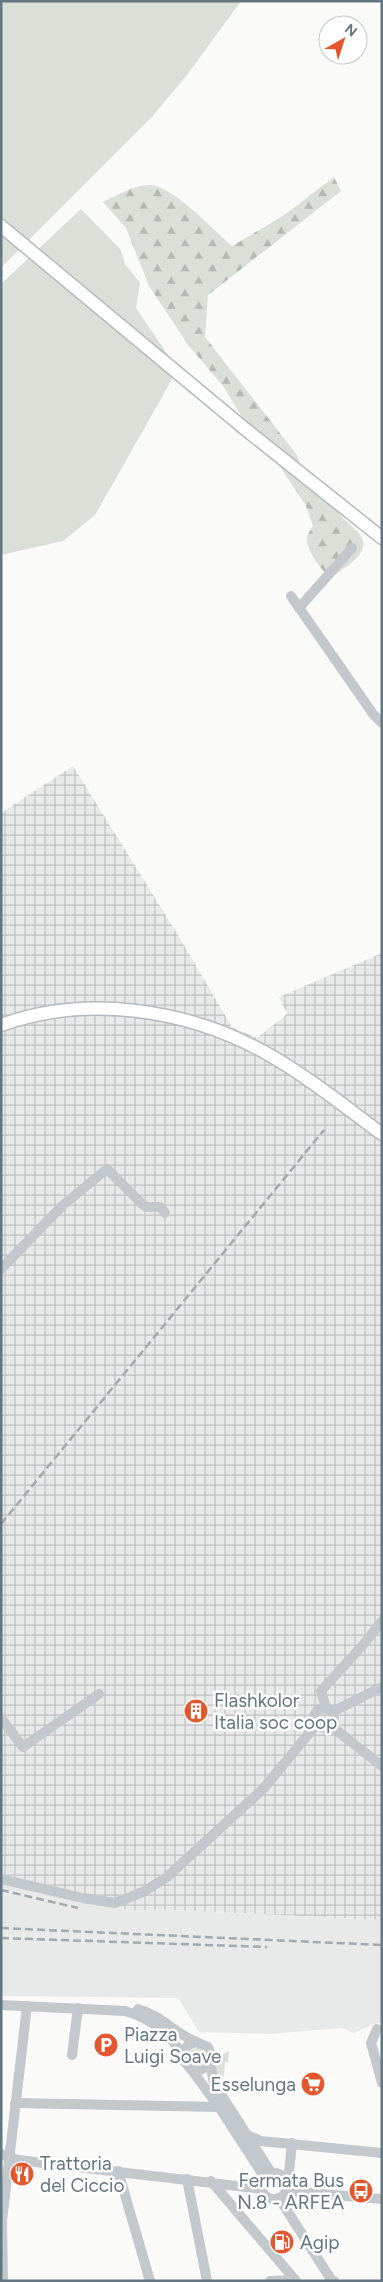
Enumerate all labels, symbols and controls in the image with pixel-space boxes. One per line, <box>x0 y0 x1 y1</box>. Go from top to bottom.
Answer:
north arrow <box>318 15 368 65</box>
text: N <box>341 20 360 40</box>
place label: Flashkolor Italia soc coop <box>214 1689 337 1734</box>
building icon: Flashkolor Italia soc coop <box>183 1698 209 1724</box>
place label: Piazza Luigi Soave <box>124 2023 221 2068</box>
parking icon: Piazza Luigi Soave <box>93 2032 119 2058</box>
supermarket icon: Esselunga <box>300 2071 326 2097</box>
place label: Esselunga <box>210 2073 296 2096</box>
place label: Trattoria del Ciccio <box>40 2152 124 2197</box>
restaurant icon: Trattoria del Ciccio <box>9 2161 35 2187</box>
place label: Fermata Bus N.8 - ARFEA <box>237 2169 344 2214</box>
bus stop icon: Fermata Bus N.8 - ARFEA <box>348 2178 374 2204</box>
fuel station icon: Agip <box>269 2229 295 2255</box>
place label: Agip <box>300 2231 340 2254</box>

